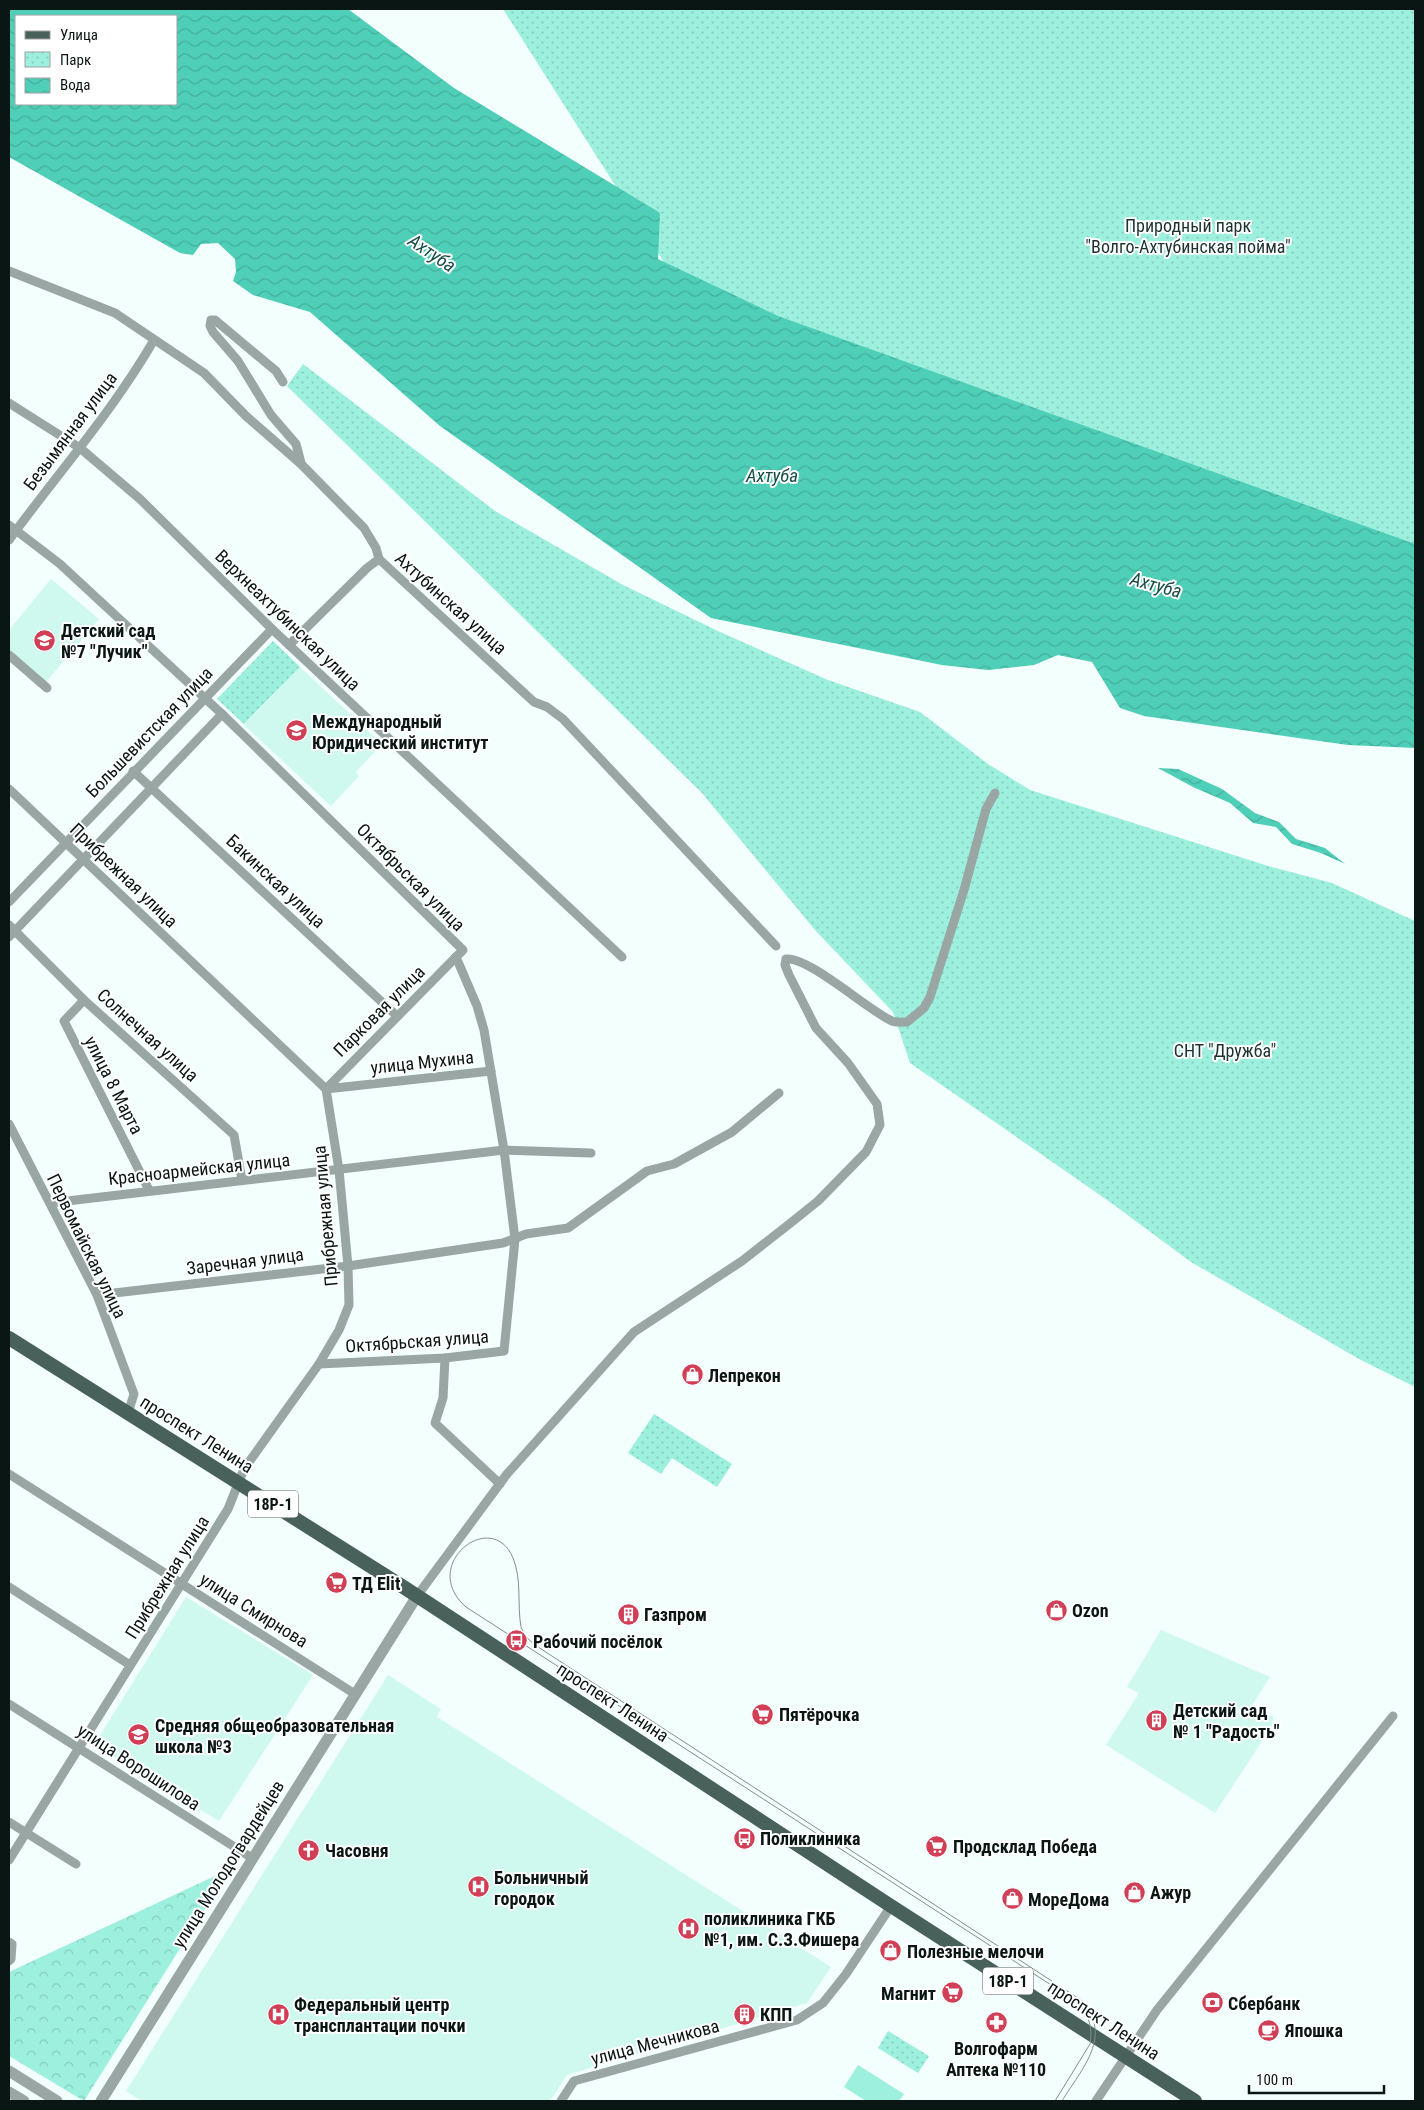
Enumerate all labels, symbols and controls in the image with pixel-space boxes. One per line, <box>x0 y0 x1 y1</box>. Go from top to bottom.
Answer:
legend <box>15 15 178 105</box>
text: Улица <box>60 26 98 44</box>
text: Парк <box>60 51 91 69</box>
text: Вода <box>60 76 90 94</box>
park label: Природный парк "Волго-Ахтубинская пойма" <box>1085 215 1291 257</box>
water label: Ахтуба <box>403 228 460 277</box>
street label: Безымянная улица <box>19 368 121 494</box>
water label: Ахтуба <box>745 464 798 487</box>
street label: Верхнеахтубинская улица <box>211 545 365 695</box>
street label: Ахтубинская улица <box>391 548 511 658</box>
water label: Ахтуба <box>1127 567 1184 603</box>
place label: Детский сад №7 "Лучик" <box>61 620 155 662</box>
school or university icon: Детский сад №7 "Лучик" <box>33 628 57 652</box>
street label: Большевистская улица <box>81 662 217 802</box>
place label: Международный Юридический институт <box>312 711 488 753</box>
school or university icon: Международный Юридический институт <box>284 719 308 743</box>
street label: Прибрежная улица <box>66 818 182 932</box>
street label: Октябрьская улица <box>353 819 469 935</box>
street label: Бакинская улица <box>222 830 330 932</box>
street label: Парковая улица <box>329 961 429 1061</box>
street label: Солнечная улица <box>93 984 203 1086</box>
street label: улица 8 Марта <box>80 1032 148 1138</box>
park label: СНТ "Дружба" <box>1174 1040 1276 1061</box>
street label: улица Мухина <box>369 1046 475 1078</box>
street label: Прибрежная улица <box>308 1145 342 1287</box>
street label: Красноармейская улица <box>107 1149 291 1189</box>
street label: Первомайская улица <box>43 1170 131 1322</box>
street label: Заречная улица <box>185 1243 305 1279</box>
street label: Октябрьская улица <box>345 1326 489 1356</box>
shop icon: Лепрекон <box>680 1363 704 1387</box>
place label: Лепрекон <box>708 1365 781 1386</box>
street label: проспект Ленина <box>137 1391 257 1477</box>
road number: 18Р-1 <box>248 1490 298 1518</box>
street label: Прибрежная улица <box>121 1512 213 1642</box>
street label: улица Смирнова <box>196 1568 312 1652</box>
supermarket icon: ТД Elit <box>324 1571 348 1595</box>
place label: ТД Elit <box>352 1573 401 1594</box>
shop icon: Ozon <box>1044 1598 1068 1622</box>
place label: Ozon <box>1072 1600 1109 1621</box>
building icon: Газпром <box>616 1602 640 1626</box>
place label: Газпром <box>644 1604 707 1625</box>
bus stop icon: Рабочий посёлок <box>505 1629 529 1653</box>
place label: Рабочий посёлок <box>533 1631 662 1652</box>
street label: проспект Ленина <box>553 1658 673 1746</box>
place label: Детский сад № 1 "Радость" <box>1173 1700 1280 1742</box>
supermarket icon: Пятёрочка <box>751 1702 775 1726</box>
place label: Пятёрочка <box>779 1704 859 1725</box>
building icon: Детский сад № 1 "Радость" <box>1145 1708 1169 1732</box>
place label: Средняя общеобразовательная школа №3 <box>155 1715 394 1757</box>
street label: улица Ворошилова <box>74 1719 204 1815</box>
school or university icon: Средняя общеобразовательная школа №3 <box>127 1723 151 1747</box>
street label: улица Молодогвардейцев <box>168 1776 288 1952</box>
bus stop icon: Поликлиника <box>732 1826 756 1850</box>
place label: Поликлиника <box>760 1828 861 1849</box>
supermarket icon: Продсклад Победа <box>925 1834 949 1858</box>
place label: Продсклад Победа <box>953 1836 1097 1857</box>
church icon: Часовня <box>297 1838 321 1862</box>
place label: Часовня <box>325 1840 389 1861</box>
place label: Больничный городок <box>494 1867 588 1909</box>
hospital icon: Больничный городок <box>466 1875 490 1899</box>
shop icon: Ажур <box>1122 1880 1146 1904</box>
place label: Ажур <box>1150 1882 1191 1903</box>
shop icon: МореДома <box>1000 1887 1024 1911</box>
place label: МореДома <box>1028 1889 1109 1910</box>
place label: поликлиника ГКБ №1, им. С.З.Фишера <box>704 1908 859 1950</box>
hospital icon: поликлиника ГКБ №1, им. С.З.Фишера <box>676 1916 700 1940</box>
shop icon: Полезные мелочи <box>879 1939 903 1963</box>
place label: Полезные мелочи <box>907 1941 1044 1962</box>
road number: 18Р-1 <box>983 1968 1033 1994</box>
street label: проспект Ленина <box>1044 1976 1164 2064</box>
supermarket icon: Магнит <box>940 1981 964 2005</box>
place label: Магнит <box>881 1983 936 2004</box>
bank icon: Сбербанк <box>1200 1991 1224 2015</box>
place label: Сбербанк <box>1228 1993 1300 2014</box>
place label: Федеральный центр трансплантации почки <box>294 1994 466 2036</box>
hospital icon: Федеральный центр трансплантации почки <box>266 2002 290 2026</box>
building icon: КПП <box>732 2002 756 2026</box>
place label: КПП <box>760 2004 792 2025</box>
pharmacy icon: Волгофарм Аптека №110 <box>984 2011 1008 2035</box>
street label: улица Мечникова <box>589 2015 721 2069</box>
cafe icon: Япошка <box>1257 2018 1281 2042</box>
place label: Япошка <box>1284 2020 1343 2041</box>
place label: Волгофарм Аптека №110 <box>946 2038 1046 2080</box>
scale bar <box>1249 2062 1384 2094</box>
text: 100 m <box>1256 2071 1293 2089</box>

